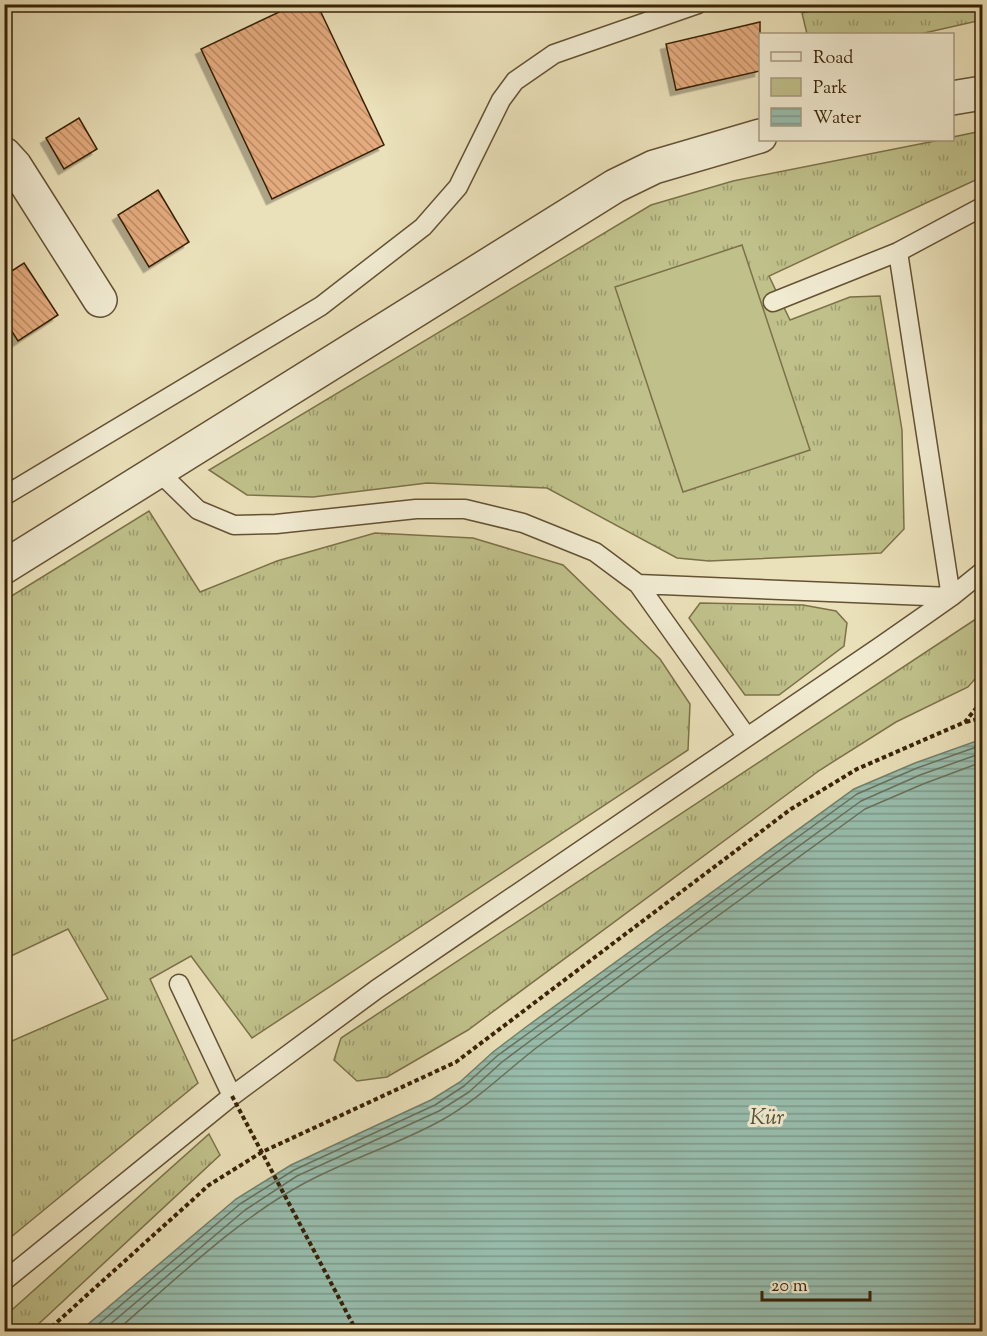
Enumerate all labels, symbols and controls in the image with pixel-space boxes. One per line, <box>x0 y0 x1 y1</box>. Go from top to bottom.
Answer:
legend <box>759 33 954 141</box>
text: Road <box>813 46 853 72</box>
text: Park <box>813 76 848 102</box>
text: Water <box>813 106 862 132</box>
water label: Kür <box>750 1103 785 1135</box>
scale bar <box>762 1264 870 1302</box>
text: 20 m <box>771 1274 808 1300</box>

